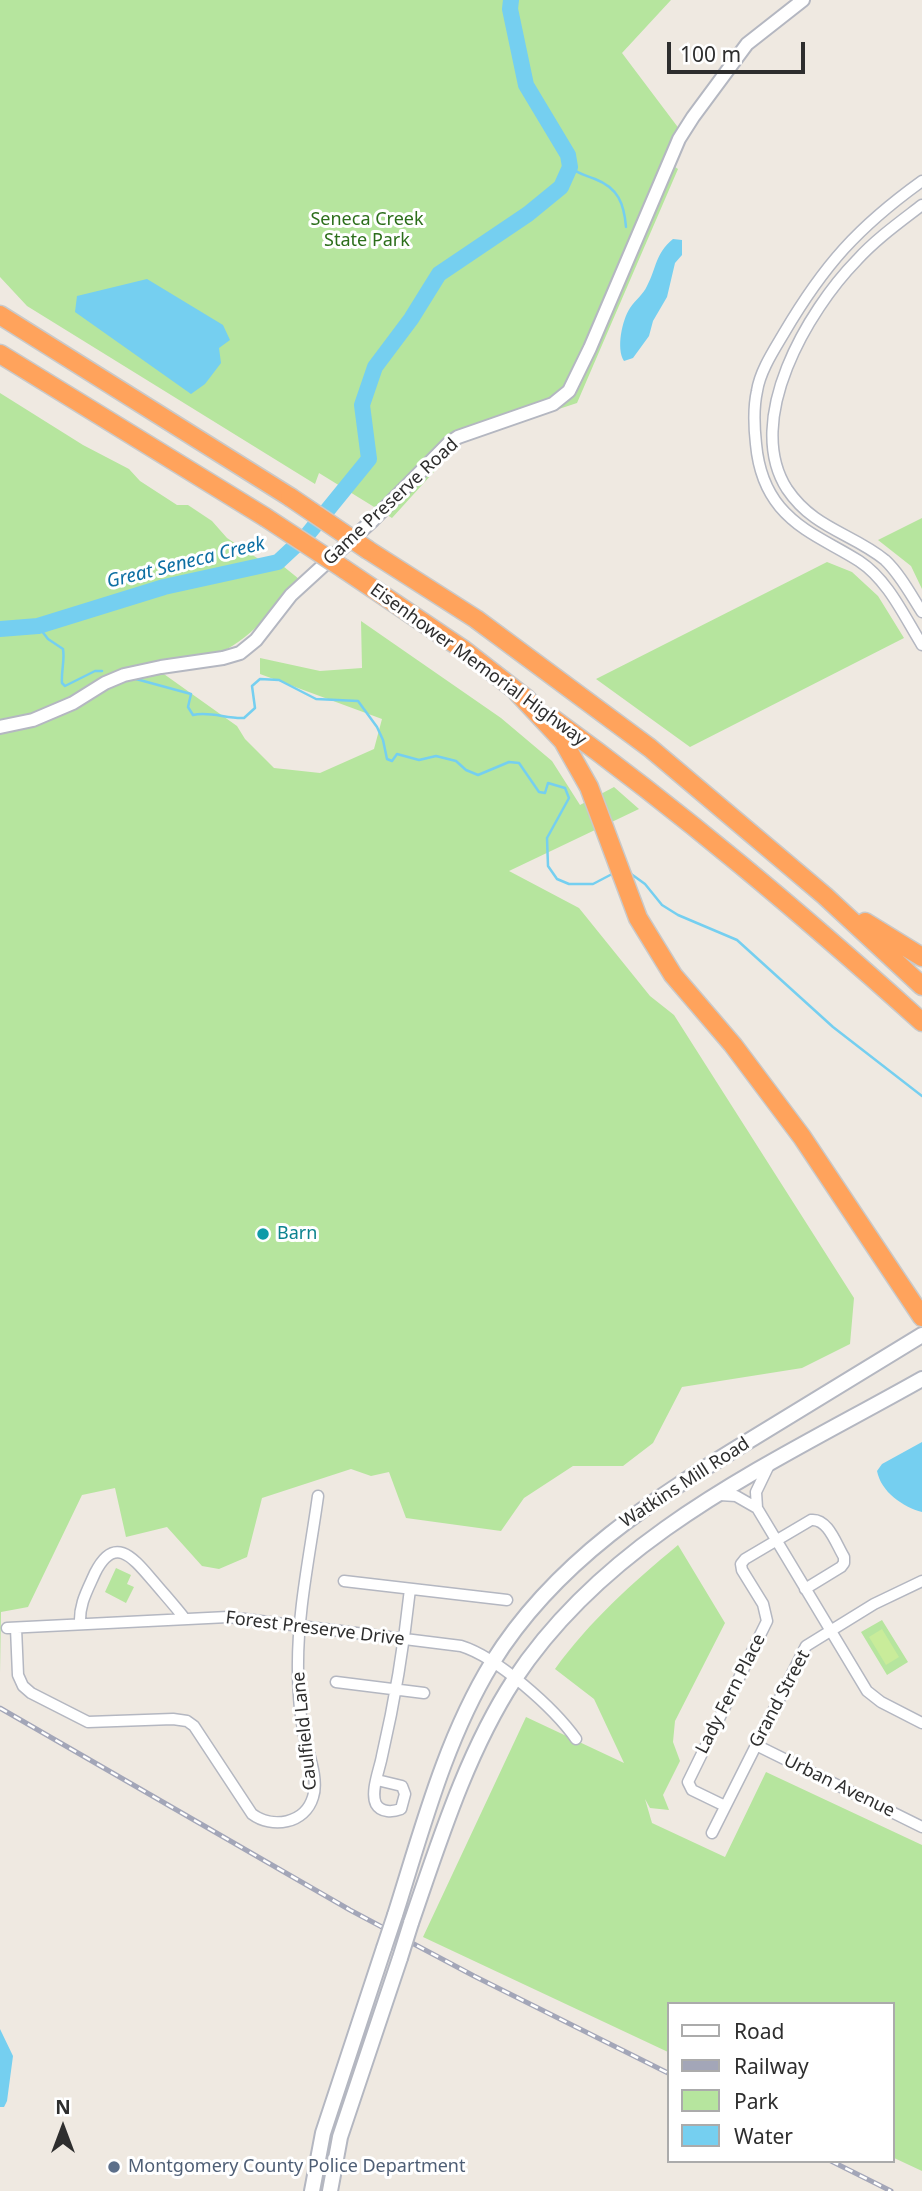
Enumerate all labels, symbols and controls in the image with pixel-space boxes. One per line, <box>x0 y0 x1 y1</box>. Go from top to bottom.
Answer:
scale bar <box>670 28 808 72</box>
text: 100 m <box>680 40 741 68</box>
park label: Seneca Creek State Park <box>310 209 424 252</box>
street label: Game Preserve Road <box>319 434 463 570</box>
water label: Great Seneca Creek <box>105 532 267 594</box>
street label: Eisenhower Memorial Highway <box>366 579 590 751</box>
place label: Barn <box>277 1223 317 1245</box>
marker: Barn <box>255 1226 271 1242</box>
street label: Watkins Mill Road <box>616 1433 754 1533</box>
street label: Forest Preserve Drive <box>224 1607 406 1651</box>
street label: Lady Fern Place <box>692 1630 770 1758</box>
street label: Grand Street <box>745 1647 815 1751</box>
street label: Caulfield Lane <box>288 1670 322 1792</box>
street label: Urban Avenue <box>780 1750 898 1822</box>
legend <box>666 2002 894 2163</box>
text: Road <box>734 2017 784 2045</box>
text: Railway <box>734 2052 809 2080</box>
text: Park <box>734 2087 778 2115</box>
north arrow <box>28 2093 98 2163</box>
text: N <box>55 2094 71 2120</box>
text: Water <box>734 2122 793 2150</box>
place label: Montgomery County Police Department <box>128 2156 465 2178</box>
marker: Montgomery County Police Department <box>106 2159 122 2175</box>

